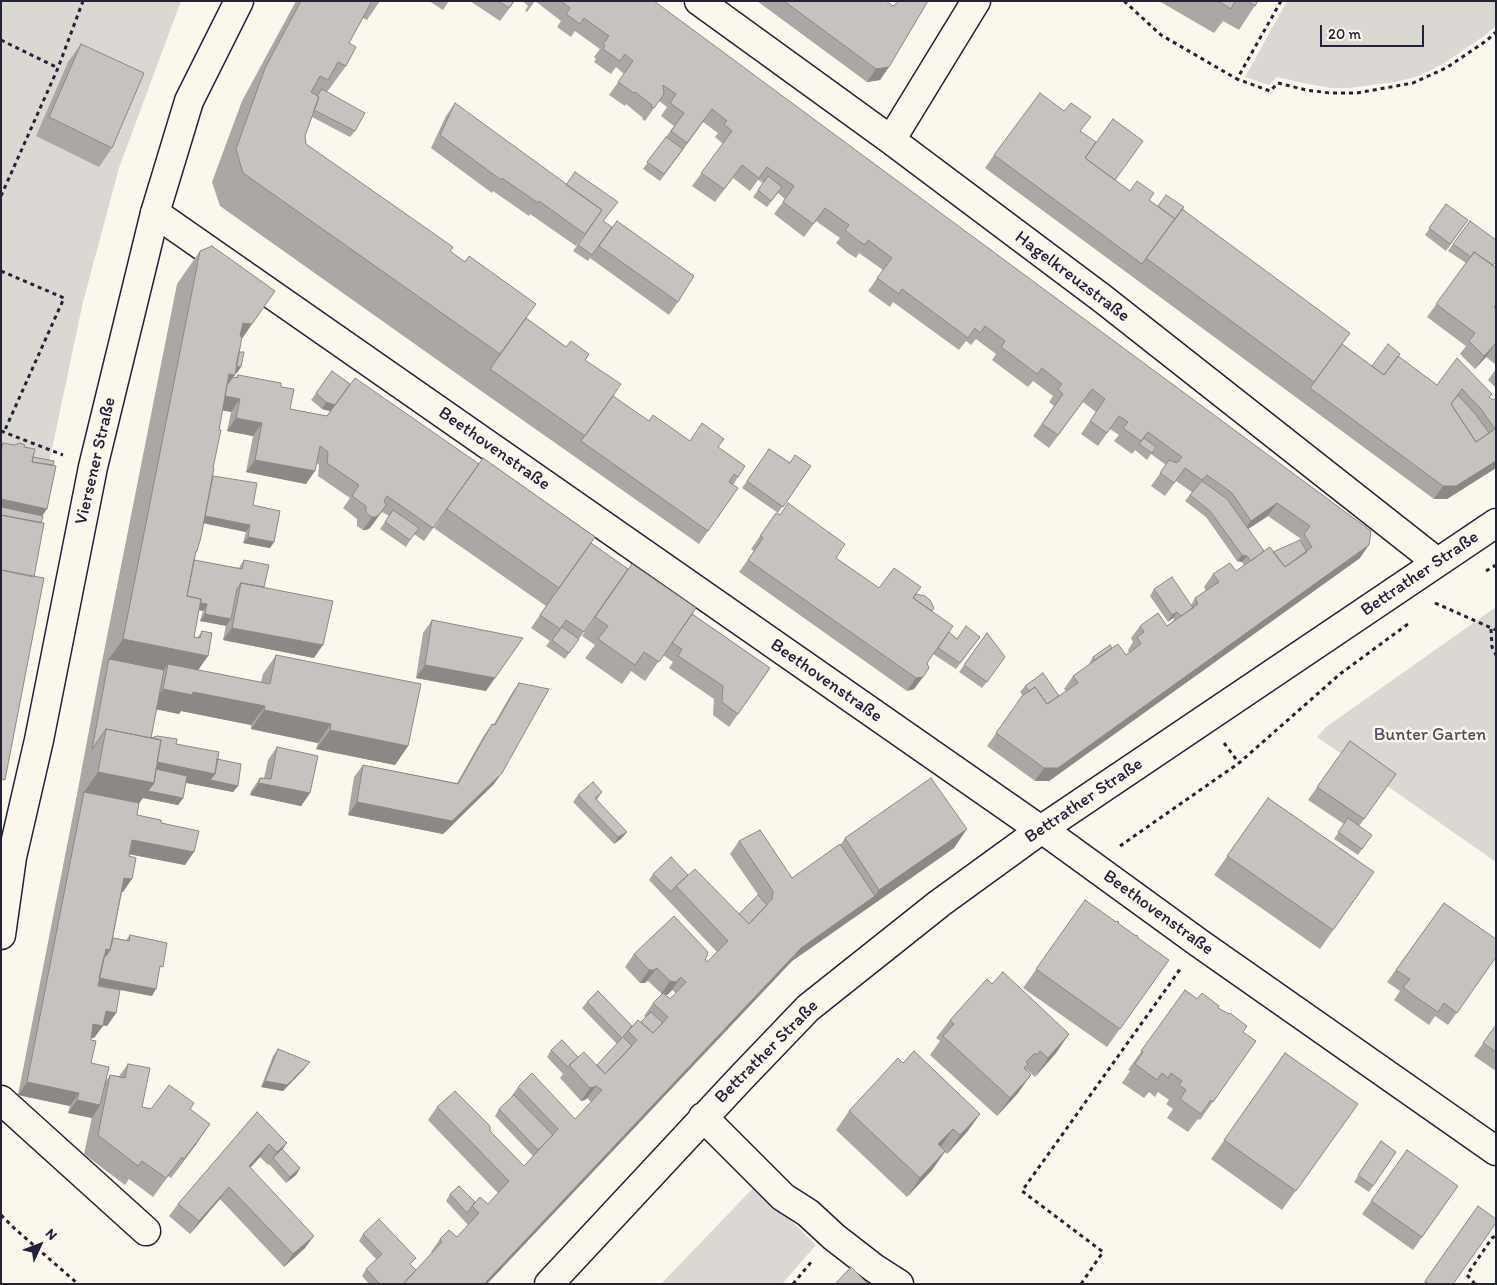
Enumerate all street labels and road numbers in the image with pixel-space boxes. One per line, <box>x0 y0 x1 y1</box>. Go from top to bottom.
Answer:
street label: Hagelkreuzstraße <box>1010 227 1134 327</box>
street label: Viersener Straße <box>71 395 121 527</box>
street label: Beethovenstraße <box>434 402 554 496</box>
street label: Bettrather Straße <box>1357 527 1483 621</box>
street label: Beethovenstraße <box>766 634 886 728</box>
street label: Bettrather Straße <box>1021 754 1147 848</box>
street label: Beethovenstraße <box>1098 866 1218 960</box>
street label: Bettrather Straße <box>711 996 823 1108</box>

